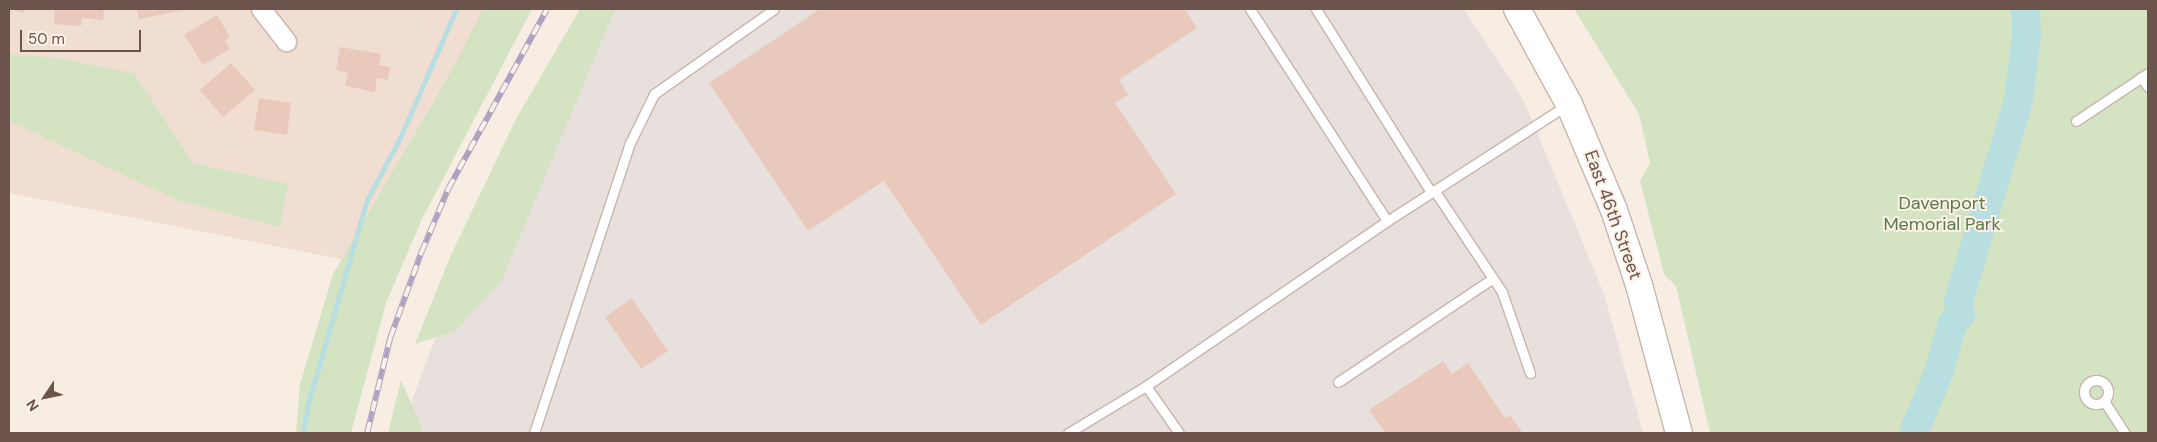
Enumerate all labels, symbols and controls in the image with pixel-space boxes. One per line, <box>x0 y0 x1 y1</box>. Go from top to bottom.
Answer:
scale bar <box>22 20 144 52</box>
text: 50 m <box>28 29 65 49</box>
street label: East 46th Street <box>1580 147 1646 283</box>
park label: Davenport Memorial Park <box>1883 193 2001 235</box>
north arrow <box>20 372 70 422</box>
text: N <box>22 396 43 415</box>

